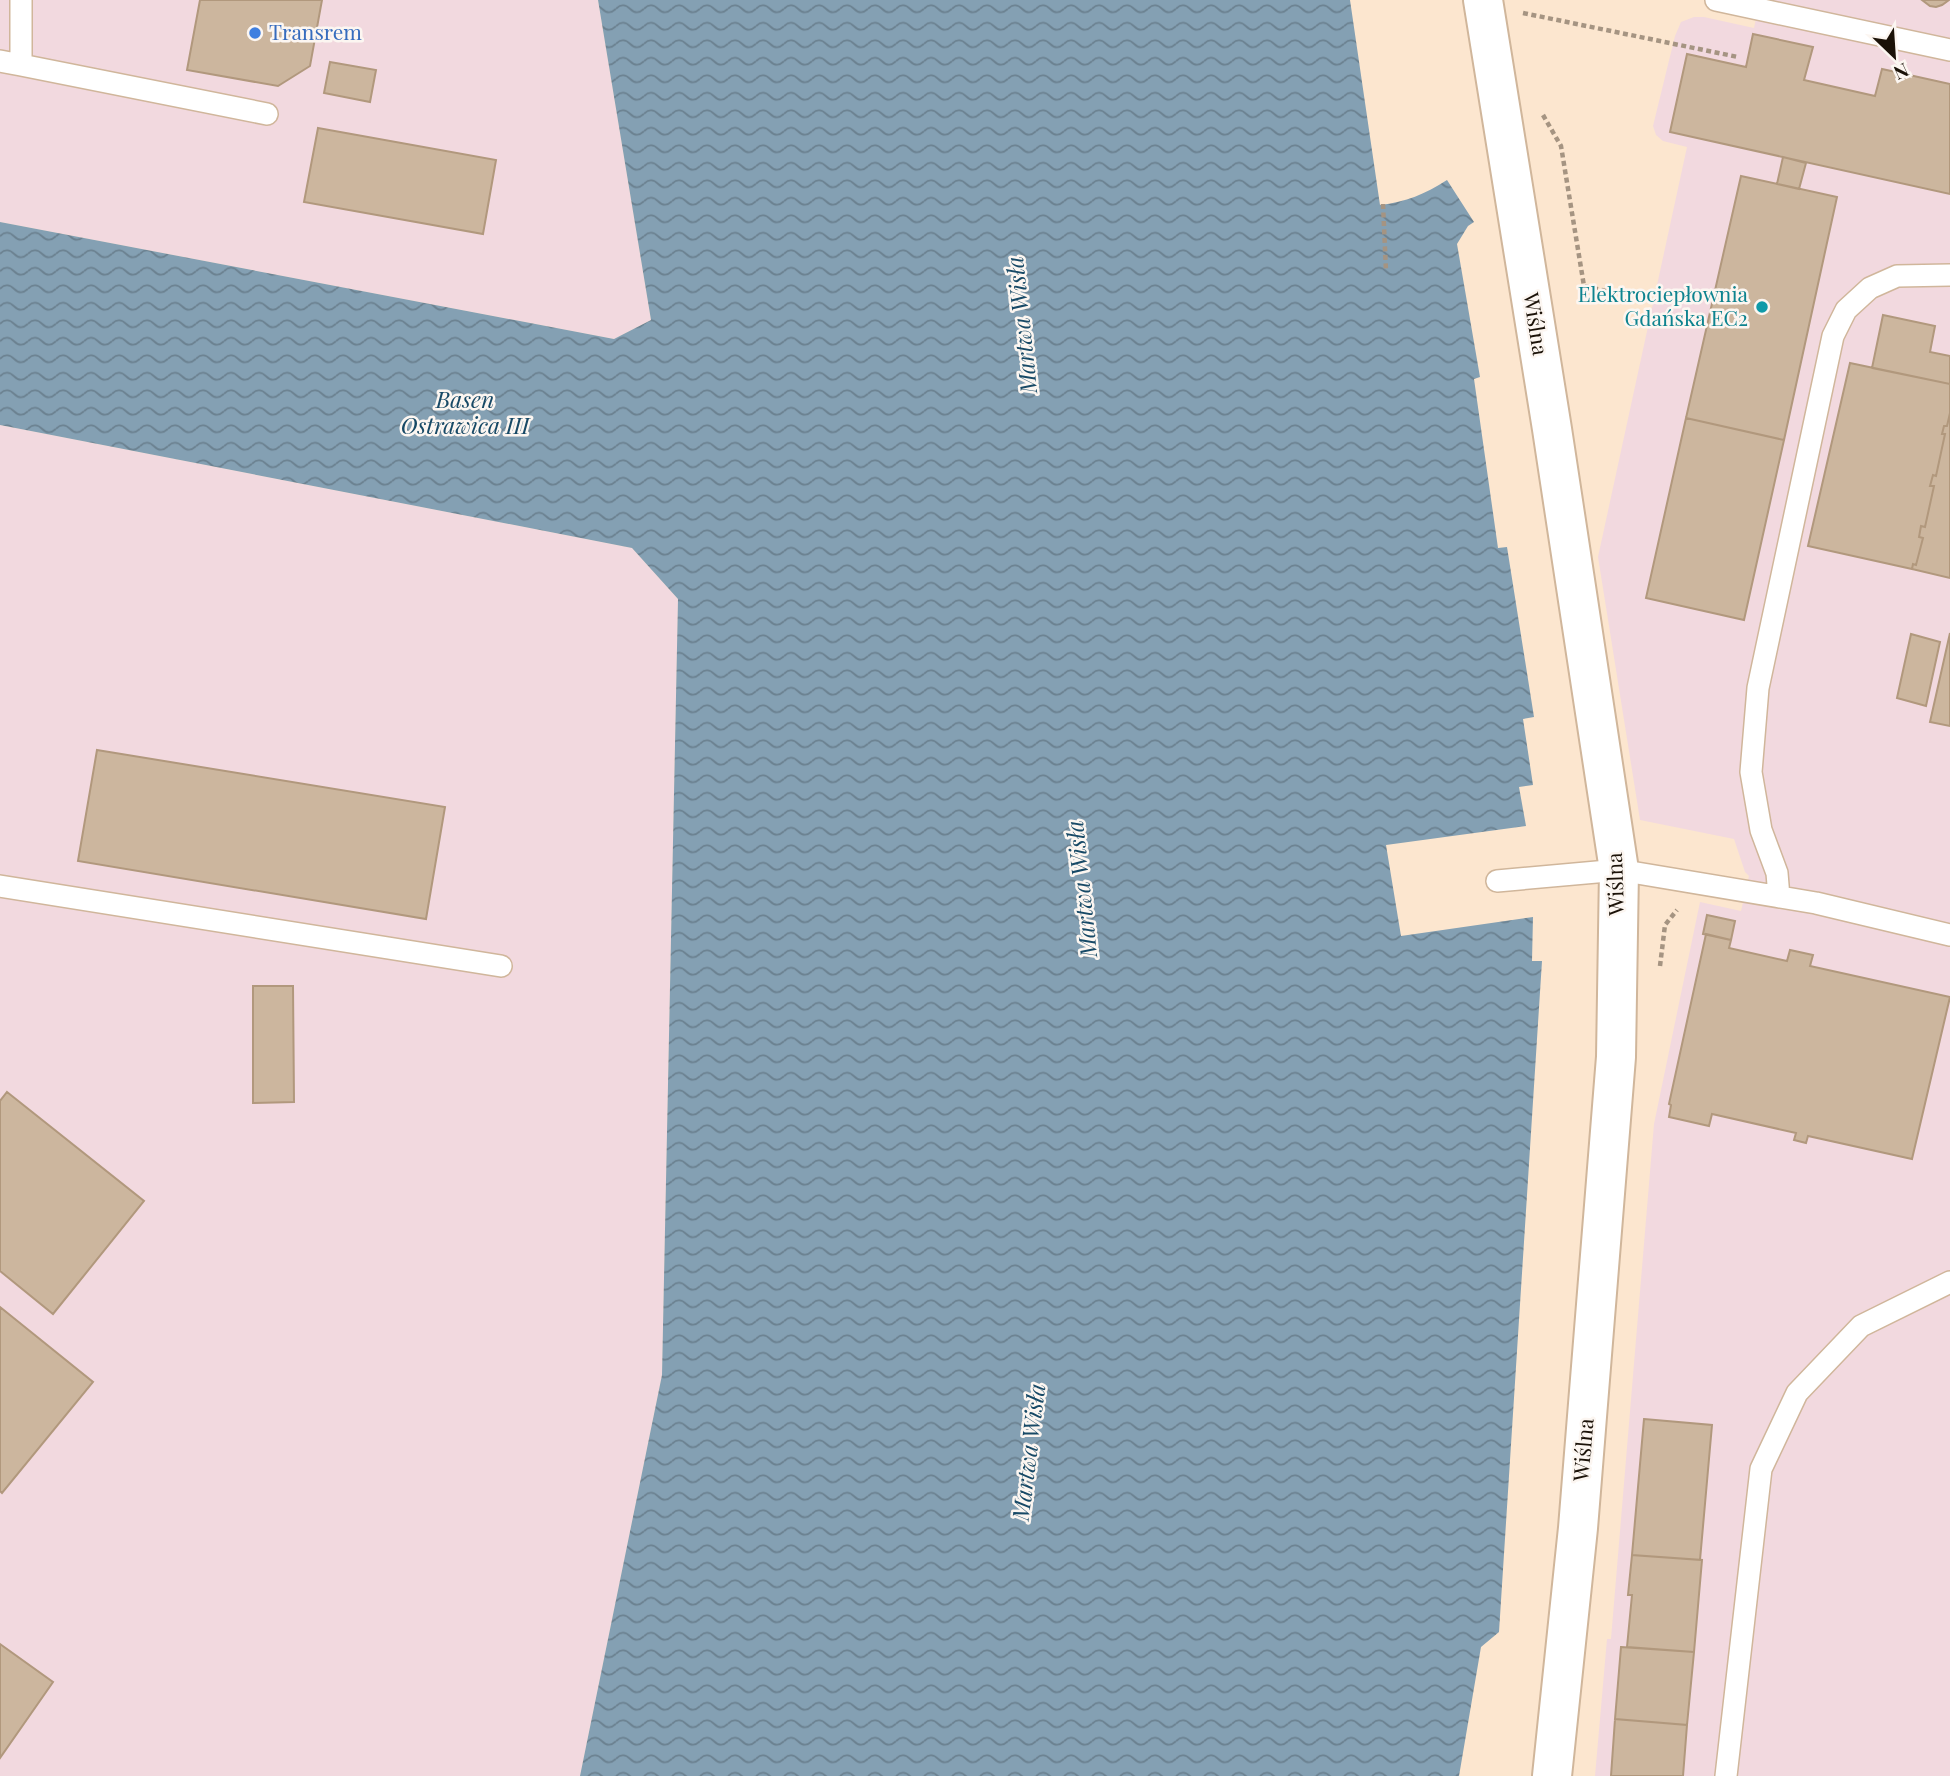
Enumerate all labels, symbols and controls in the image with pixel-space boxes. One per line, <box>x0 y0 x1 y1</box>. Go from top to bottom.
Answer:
place label: Transrem <box>269 17 362 45</box>
north arrow <box>1859 21 1929 91</box>
marker: Transrem <box>247 25 263 41</box>
text: N <box>1890 58 1913 87</box>
water label: Martwa Wisła <box>998 255 1043 396</box>
place label: Elektrociepłownia Gdańska EC2 <box>1578 279 1749 331</box>
street label: Wiślna <box>1518 289 1556 358</box>
marker: Elektrociepłownia Gdańska EC2 <box>1754 299 1770 315</box>
water label: Basen Ostrawica III <box>401 383 531 440</box>
water label: Martwa Wisła <box>1058 819 1103 960</box>
street label: Wiślna <box>1599 852 1629 917</box>
water label: Martwa Wisła <box>1004 1381 1051 1523</box>
street label: Wiślna <box>1565 1417 1599 1483</box>

